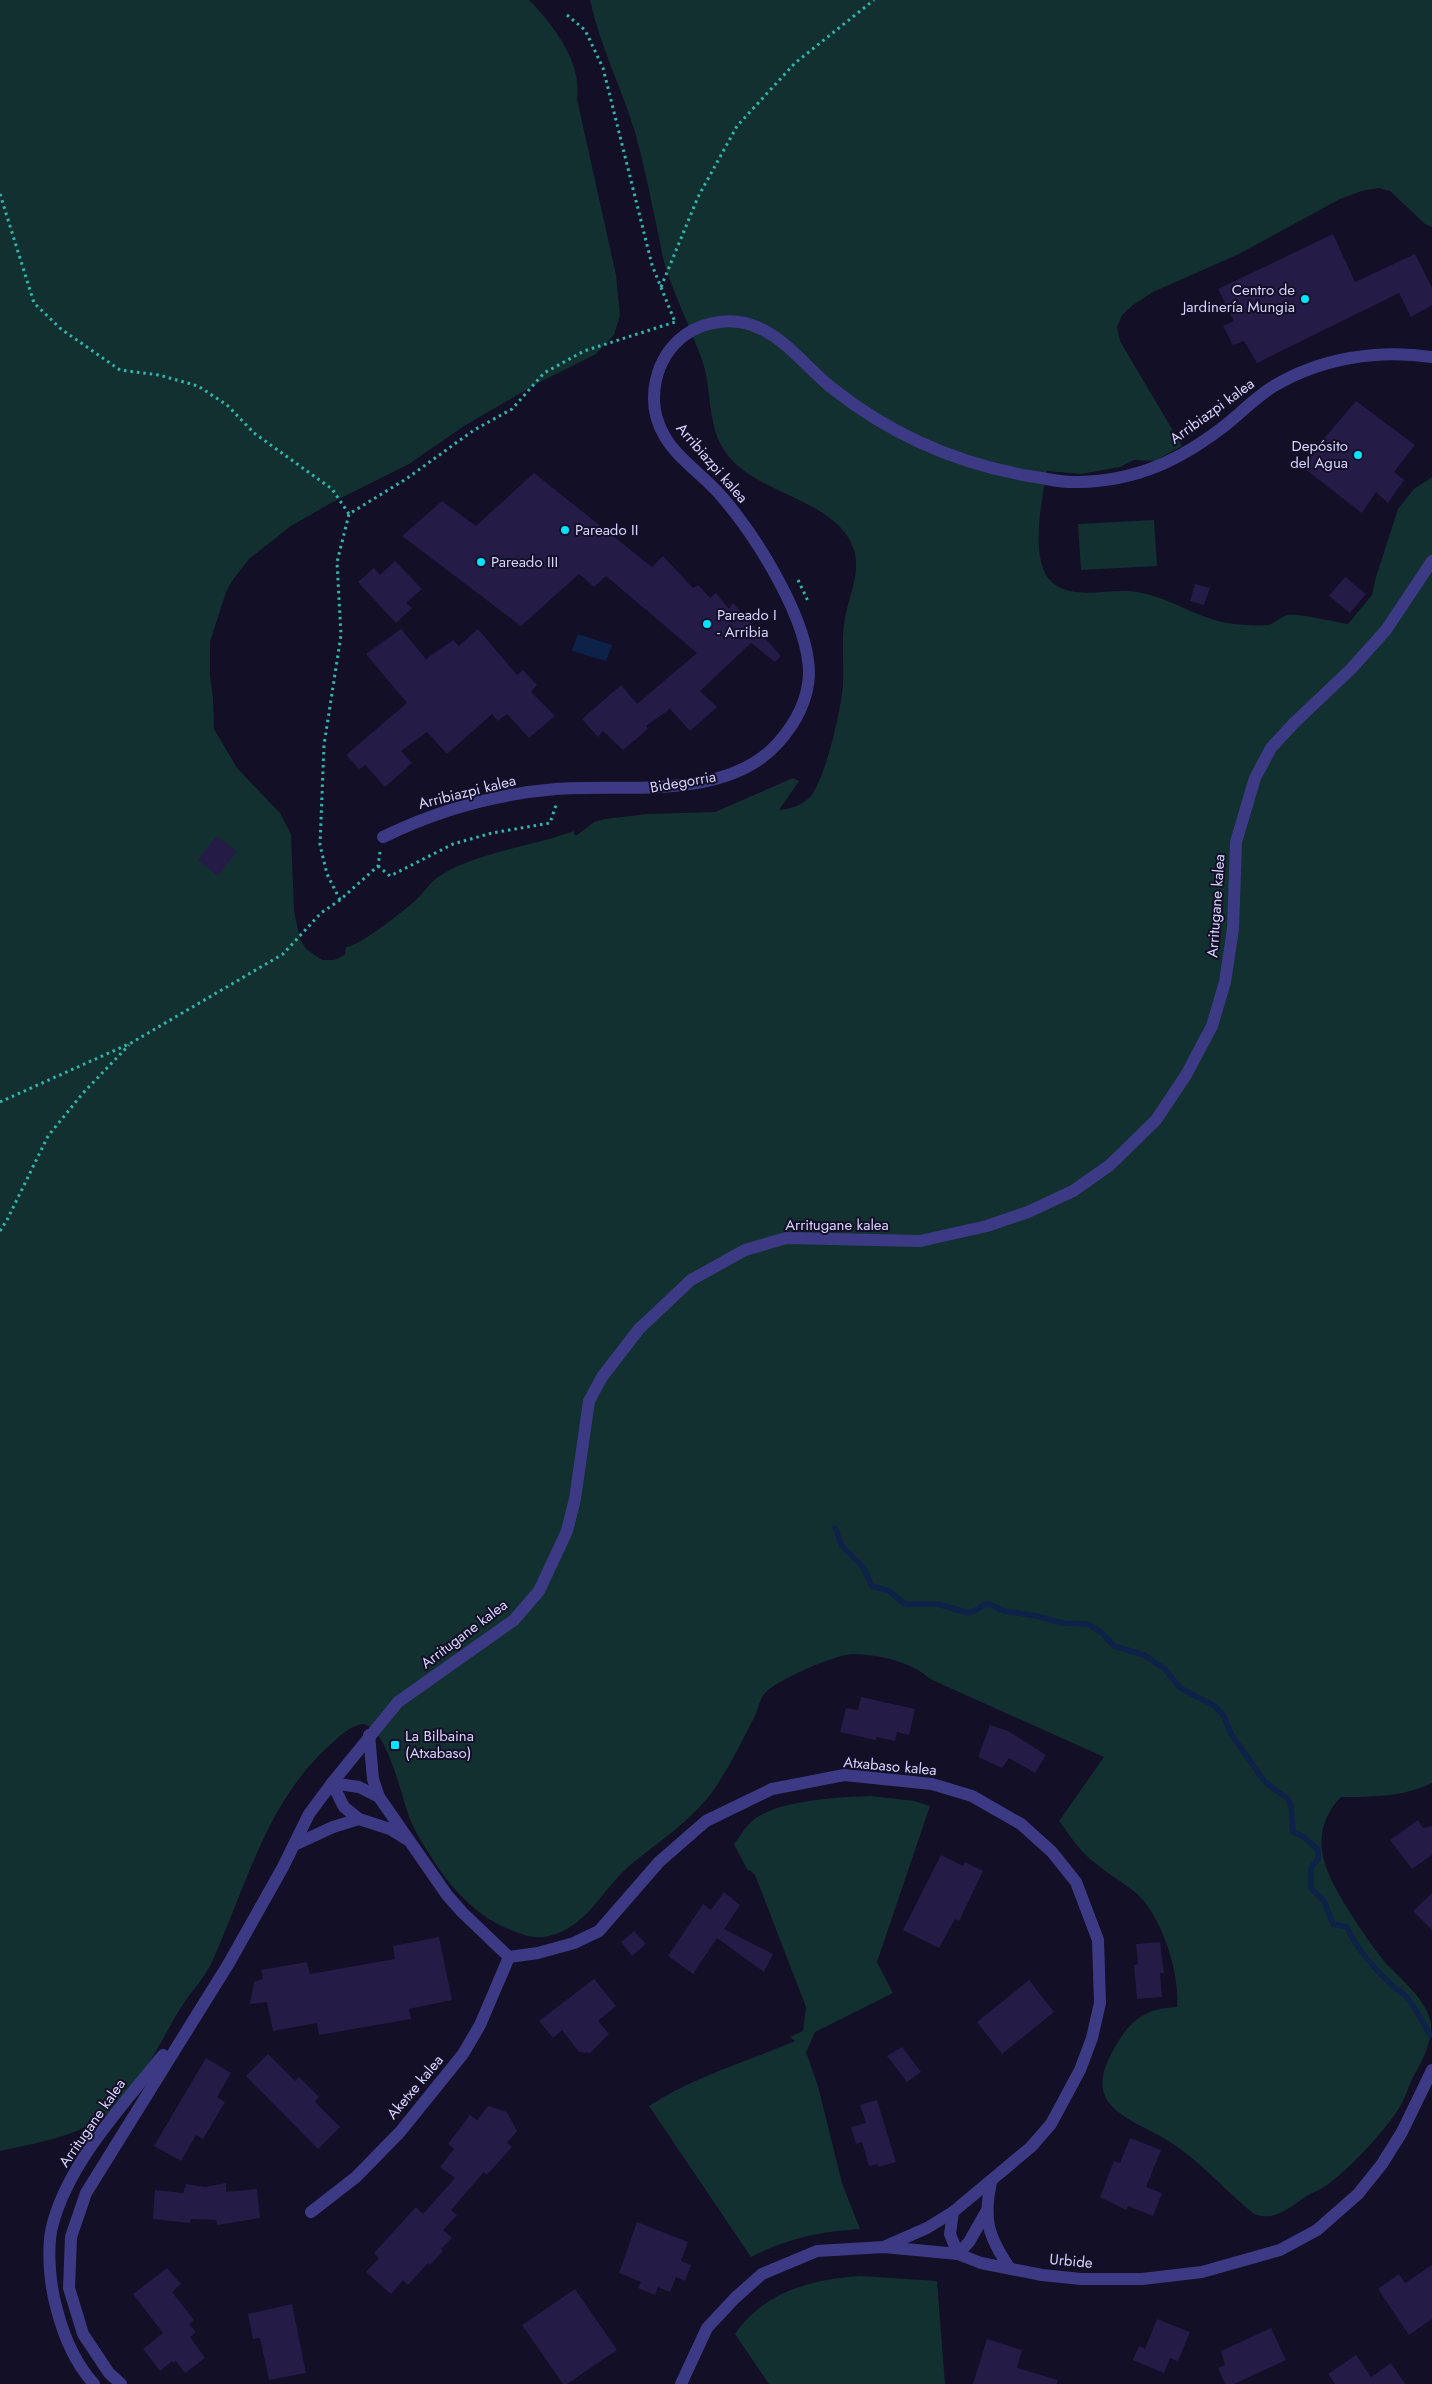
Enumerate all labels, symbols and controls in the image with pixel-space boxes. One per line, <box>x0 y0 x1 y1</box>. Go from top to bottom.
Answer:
place label: Centro de Jardinería Mungia <box>1181 279 1295 318</box>
marker: Centro de Jardinería Mungia <box>1299 293 1311 305</box>
street label: Arribiazpi kalea <box>1165 373 1259 449</box>
street label: Arribiazpi kalea <box>671 418 753 508</box>
place label: Depósito del Agua <box>1290 435 1348 474</box>
marker: Depósito del Agua <box>1352 449 1364 461</box>
place label: Pareado II <box>575 519 638 541</box>
marker: Pareado II <box>559 524 571 536</box>
place label: Pareado III <box>491 551 558 573</box>
marker: Pareado III <box>475 556 487 568</box>
place label: Pareado I - Arribia <box>717 604 777 643</box>
marker: Pareado I - Arribia <box>701 618 713 630</box>
street label: Bidegorria <box>648 765 718 799</box>
street label: Arribiazpi kalea <box>416 769 518 815</box>
street label: Arritugane kalea <box>1201 854 1231 958</box>
street label: Arritugane kalea <box>785 1214 889 1236</box>
street label: Arritugane kalea <box>416 1594 512 1674</box>
place label: La Bilbaina (Atxabaso) <box>405 1725 474 1764</box>
marker: La Bilbaina (Atxabaso) <box>389 1739 401 1751</box>
street label: Atxabaso kalea <box>842 1751 938 1781</box>
street label: Aketxe kalea <box>381 2050 449 2124</box>
street label: Arritugane kalea <box>53 2074 131 2172</box>
street label: Urbide <box>1048 2248 1094 2274</box>

